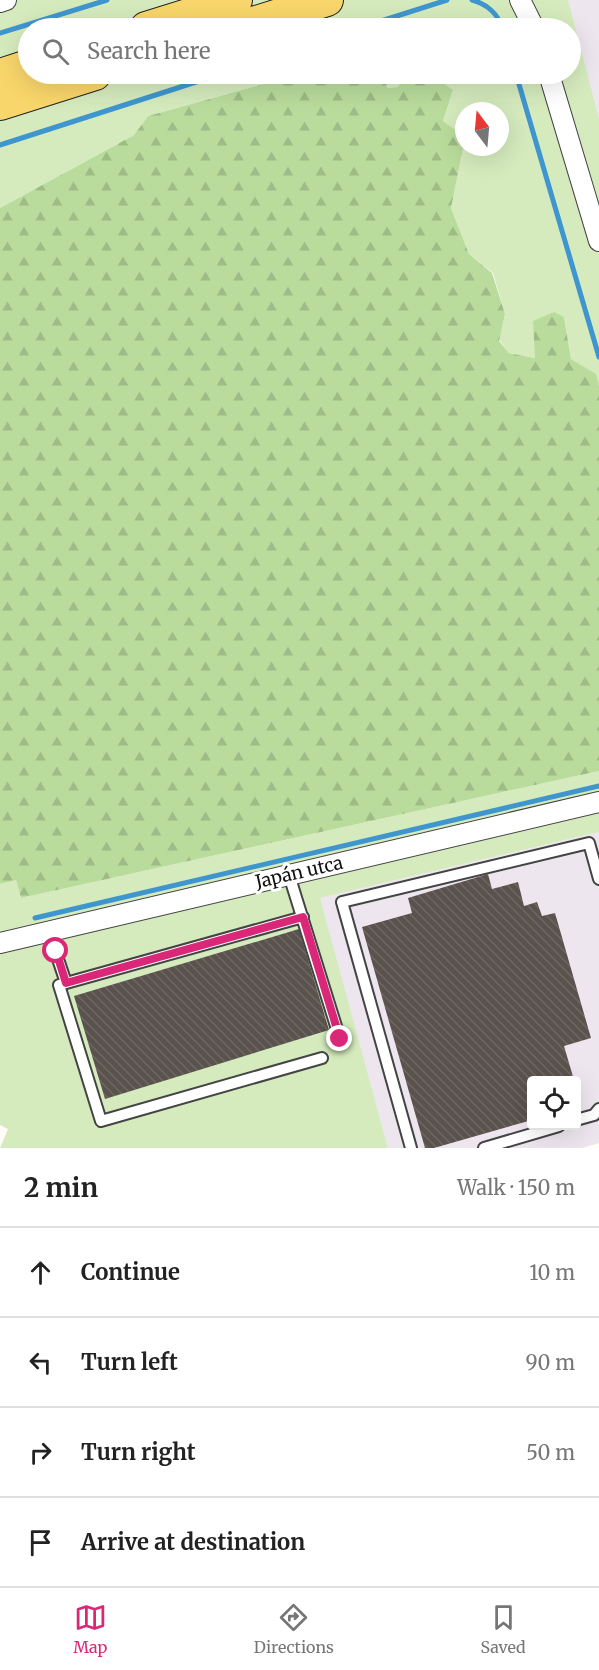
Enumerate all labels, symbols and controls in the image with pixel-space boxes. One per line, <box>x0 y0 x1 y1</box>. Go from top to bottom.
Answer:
search box <box>18 18 581 84</box>
icon: search <box>39 35 72 68</box>
text: Search here <box>87 37 210 65</box>
north arrow <box>455 102 509 156</box>
street label: Japán utca <box>252 851 345 893</box>
route start <box>42 937 68 963</box>
route end <box>326 1025 352 1051</box>
map controls <box>527 1076 581 1130</box>
button: locate <box>527 1076 581 1130</box>
text: 2 min <box>24 1171 98 1204</box>
text: Walk · 150 m <box>457 1175 575 1200</box>
icon: ahead <box>24 1256 57 1289</box>
text: Continue <box>81 1258 180 1286</box>
text: 10 m <box>529 1260 575 1285</box>
icon: left <box>24 1346 57 1379</box>
text: Turn left <box>81 1348 178 1376</box>
text: 90 m <box>525 1350 575 1375</box>
icon: right <box>24 1436 57 1469</box>
text: Turn right <box>81 1438 195 1466</box>
text: 50 m <box>526 1440 575 1465</box>
icon: arrive <box>24 1526 57 1559</box>
text: Arrive at destination <box>81 1528 305 1556</box>
tab: Map <box>73 1601 107 1657</box>
tab: Directions <box>254 1601 334 1657</box>
tab: Saved <box>480 1601 526 1657</box>

